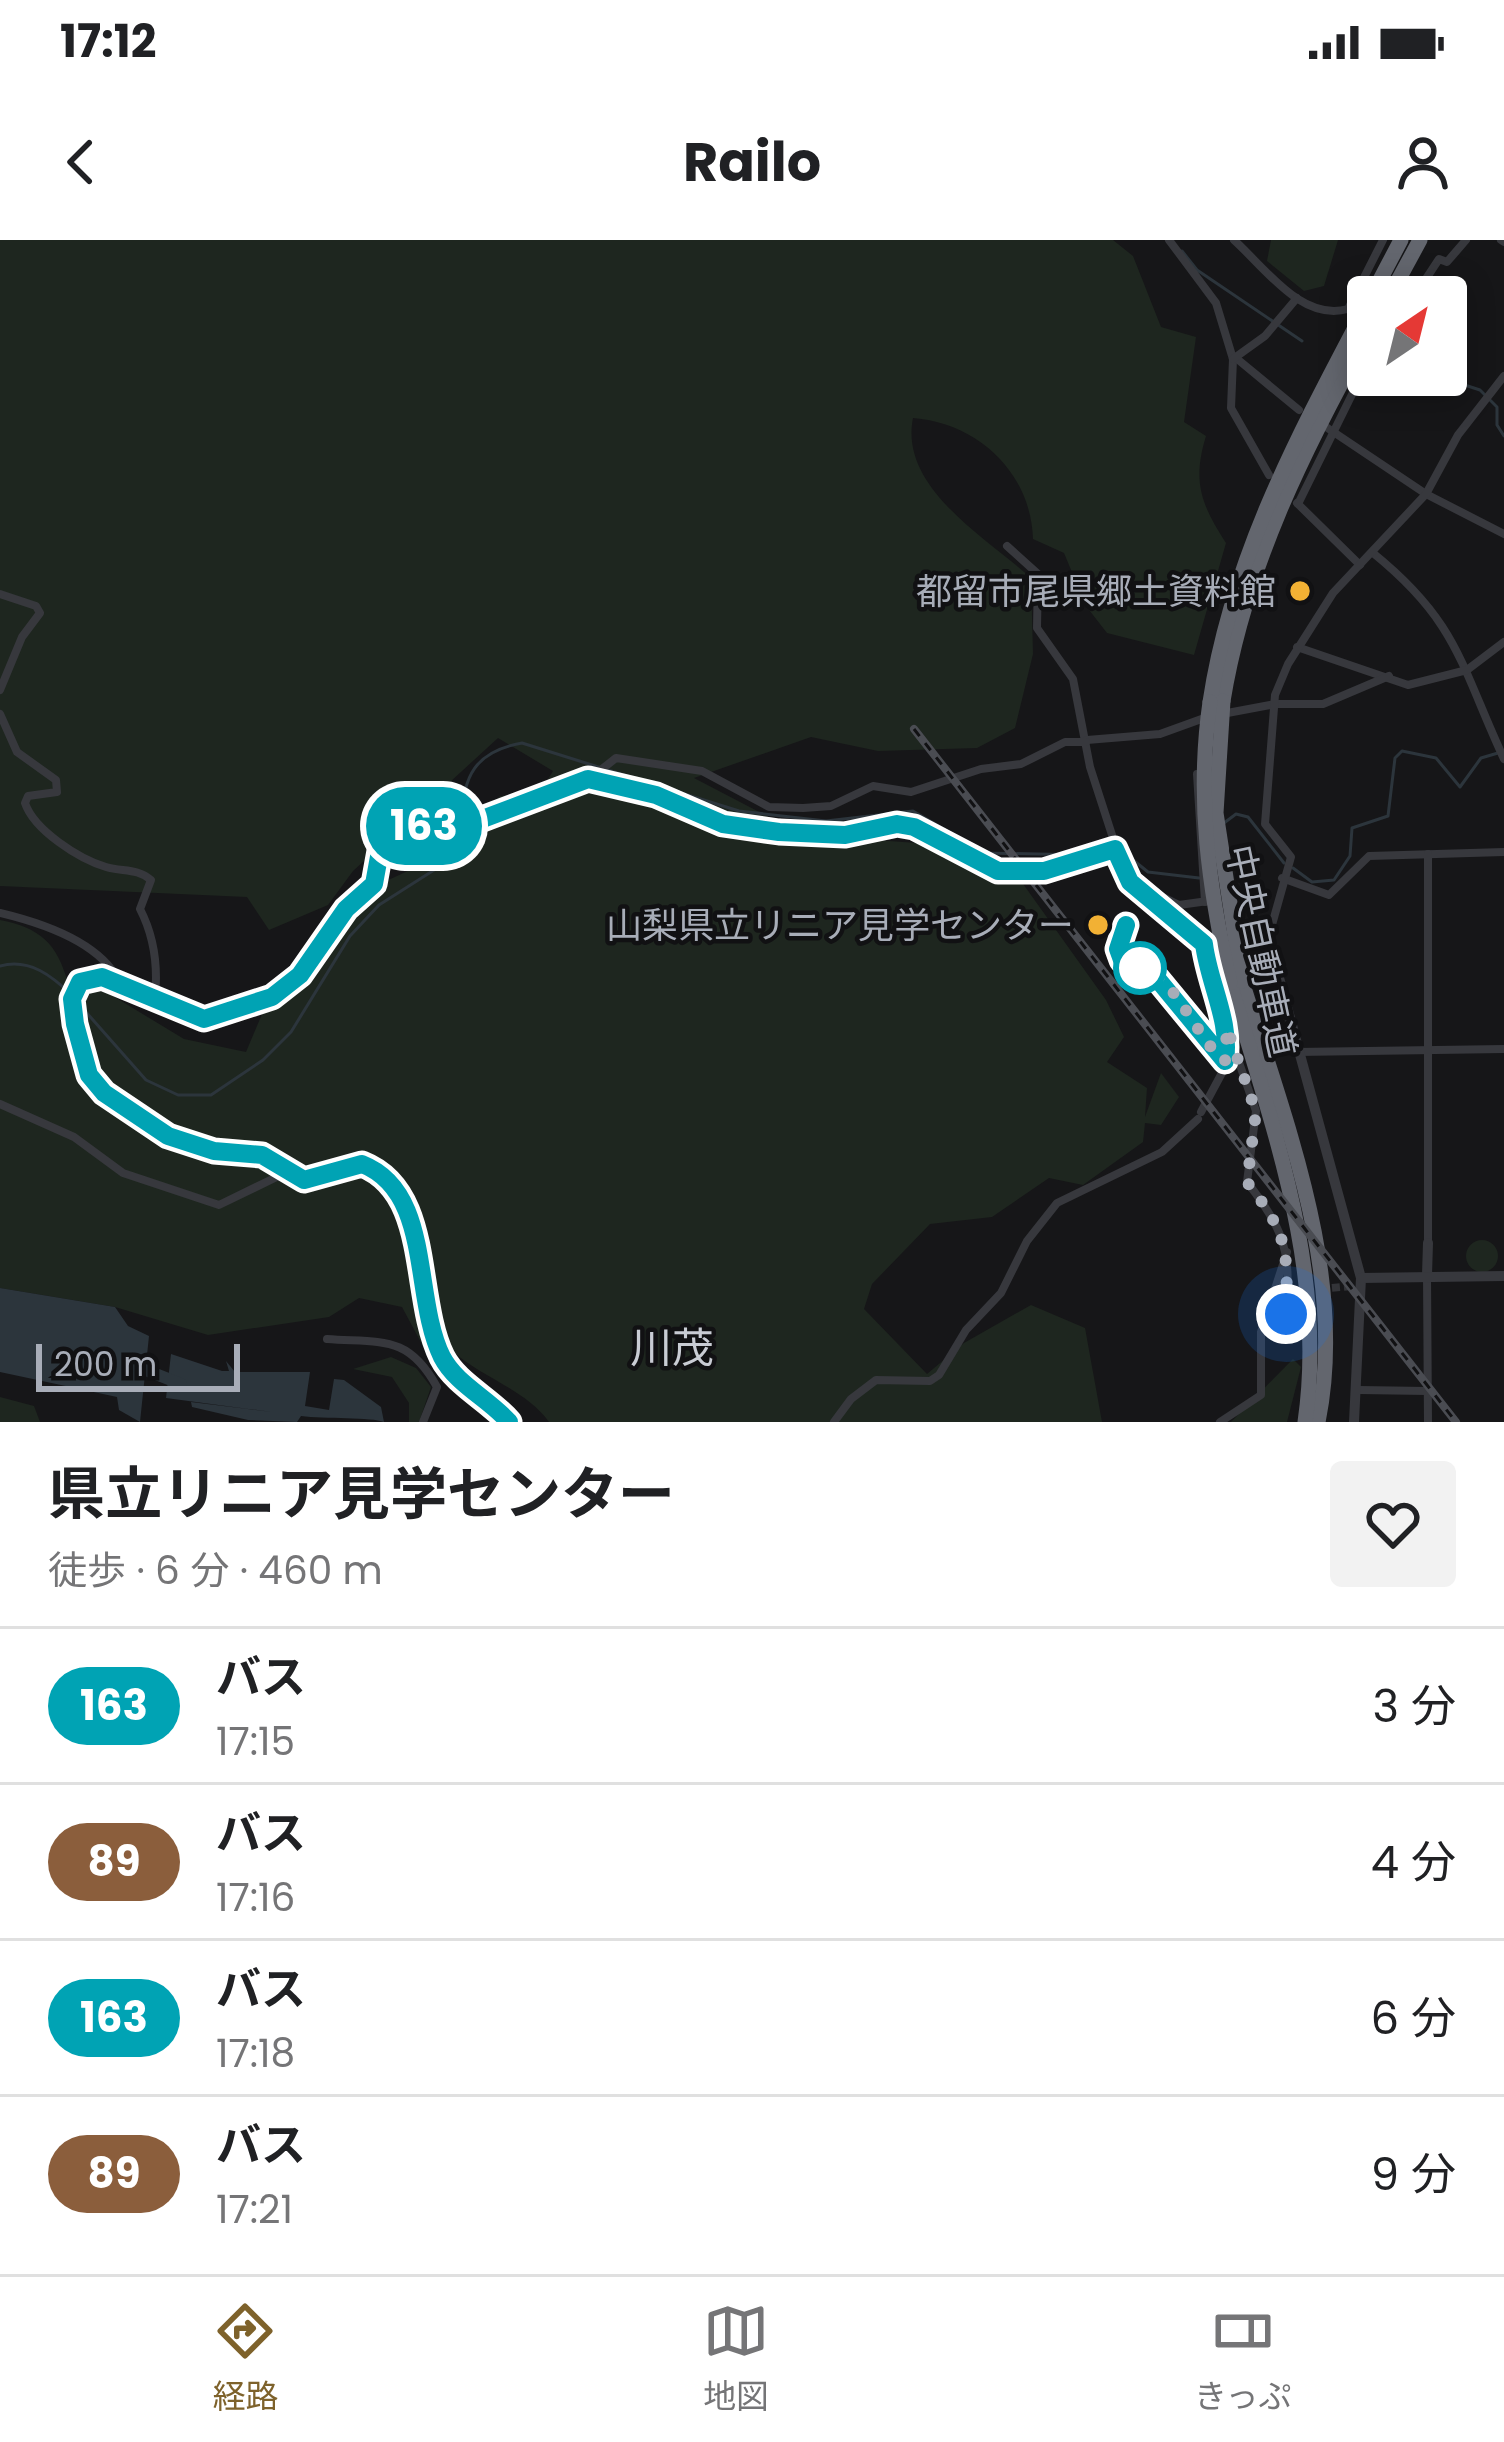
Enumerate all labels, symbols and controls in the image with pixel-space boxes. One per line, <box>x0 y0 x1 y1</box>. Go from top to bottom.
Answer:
text: 17:12 <box>60 10 156 73</box>
text: Railo <box>683 124 821 200</box>
icon: back <box>48 129 114 195</box>
icon: person <box>1390 129 1456 195</box>
north arrow <box>1347 276 1467 396</box>
map controls <box>1347 276 1467 396</box>
place label: 都留市尾県郷土資料館 <box>916 566 1276 617</box>
marker: 都留市尾県郷土資料館 <box>1287 578 1313 604</box>
line badge: 163 <box>355 787 493 865</box>
text: 163 <box>390 796 458 855</box>
street label: 中央自動車道 <box>1214 840 1308 1062</box>
place label: 山梨県立リニア見学センター <box>606 900 1074 951</box>
marker: 山梨県立リニア見学センター <box>1085 912 1111 938</box>
unlabelled marker <box>1115 943 1165 993</box>
your location <box>1256 1284 1316 1344</box>
district label: 川茂 <box>630 1319 714 1378</box>
scale bar <box>36 1338 240 1391</box>
text: 200 m <box>54 1341 157 1388</box>
text: 県立リニア見学センター <box>48 1454 675 1534</box>
button: heart <box>1330 1461 1456 1587</box>
text: 徒歩 · 6 分 · 460 m <box>48 1543 383 1598</box>
text: バス <box>216 1646 306 1709</box>
text: 3 分 <box>1372 1675 1456 1738</box>
text: 163 <box>80 1676 148 1735</box>
text: 17:15 <box>216 1714 295 1769</box>
text: バス <box>216 1802 306 1865</box>
text: 4 分 <box>1371 1831 1456 1894</box>
text: 89 <box>87 1832 141 1891</box>
text: 17:16 <box>216 1870 295 1925</box>
text: バス <box>216 1958 306 2021</box>
text: 6 分 <box>1370 1987 1456 2050</box>
text: 163 <box>80 1988 148 2047</box>
text: 17:18 <box>216 2026 295 2081</box>
text: バス <box>216 2114 306 2177</box>
text: 9 分 <box>1371 2143 1456 2206</box>
text: 89 <box>87 2144 141 2203</box>
text: 17:21 <box>216 2182 293 2237</box>
tab: 経路 <box>212 2298 278 2422</box>
tab: 地図 <box>703 2298 769 2422</box>
tab: きっぷ <box>1194 2298 1292 2422</box>

